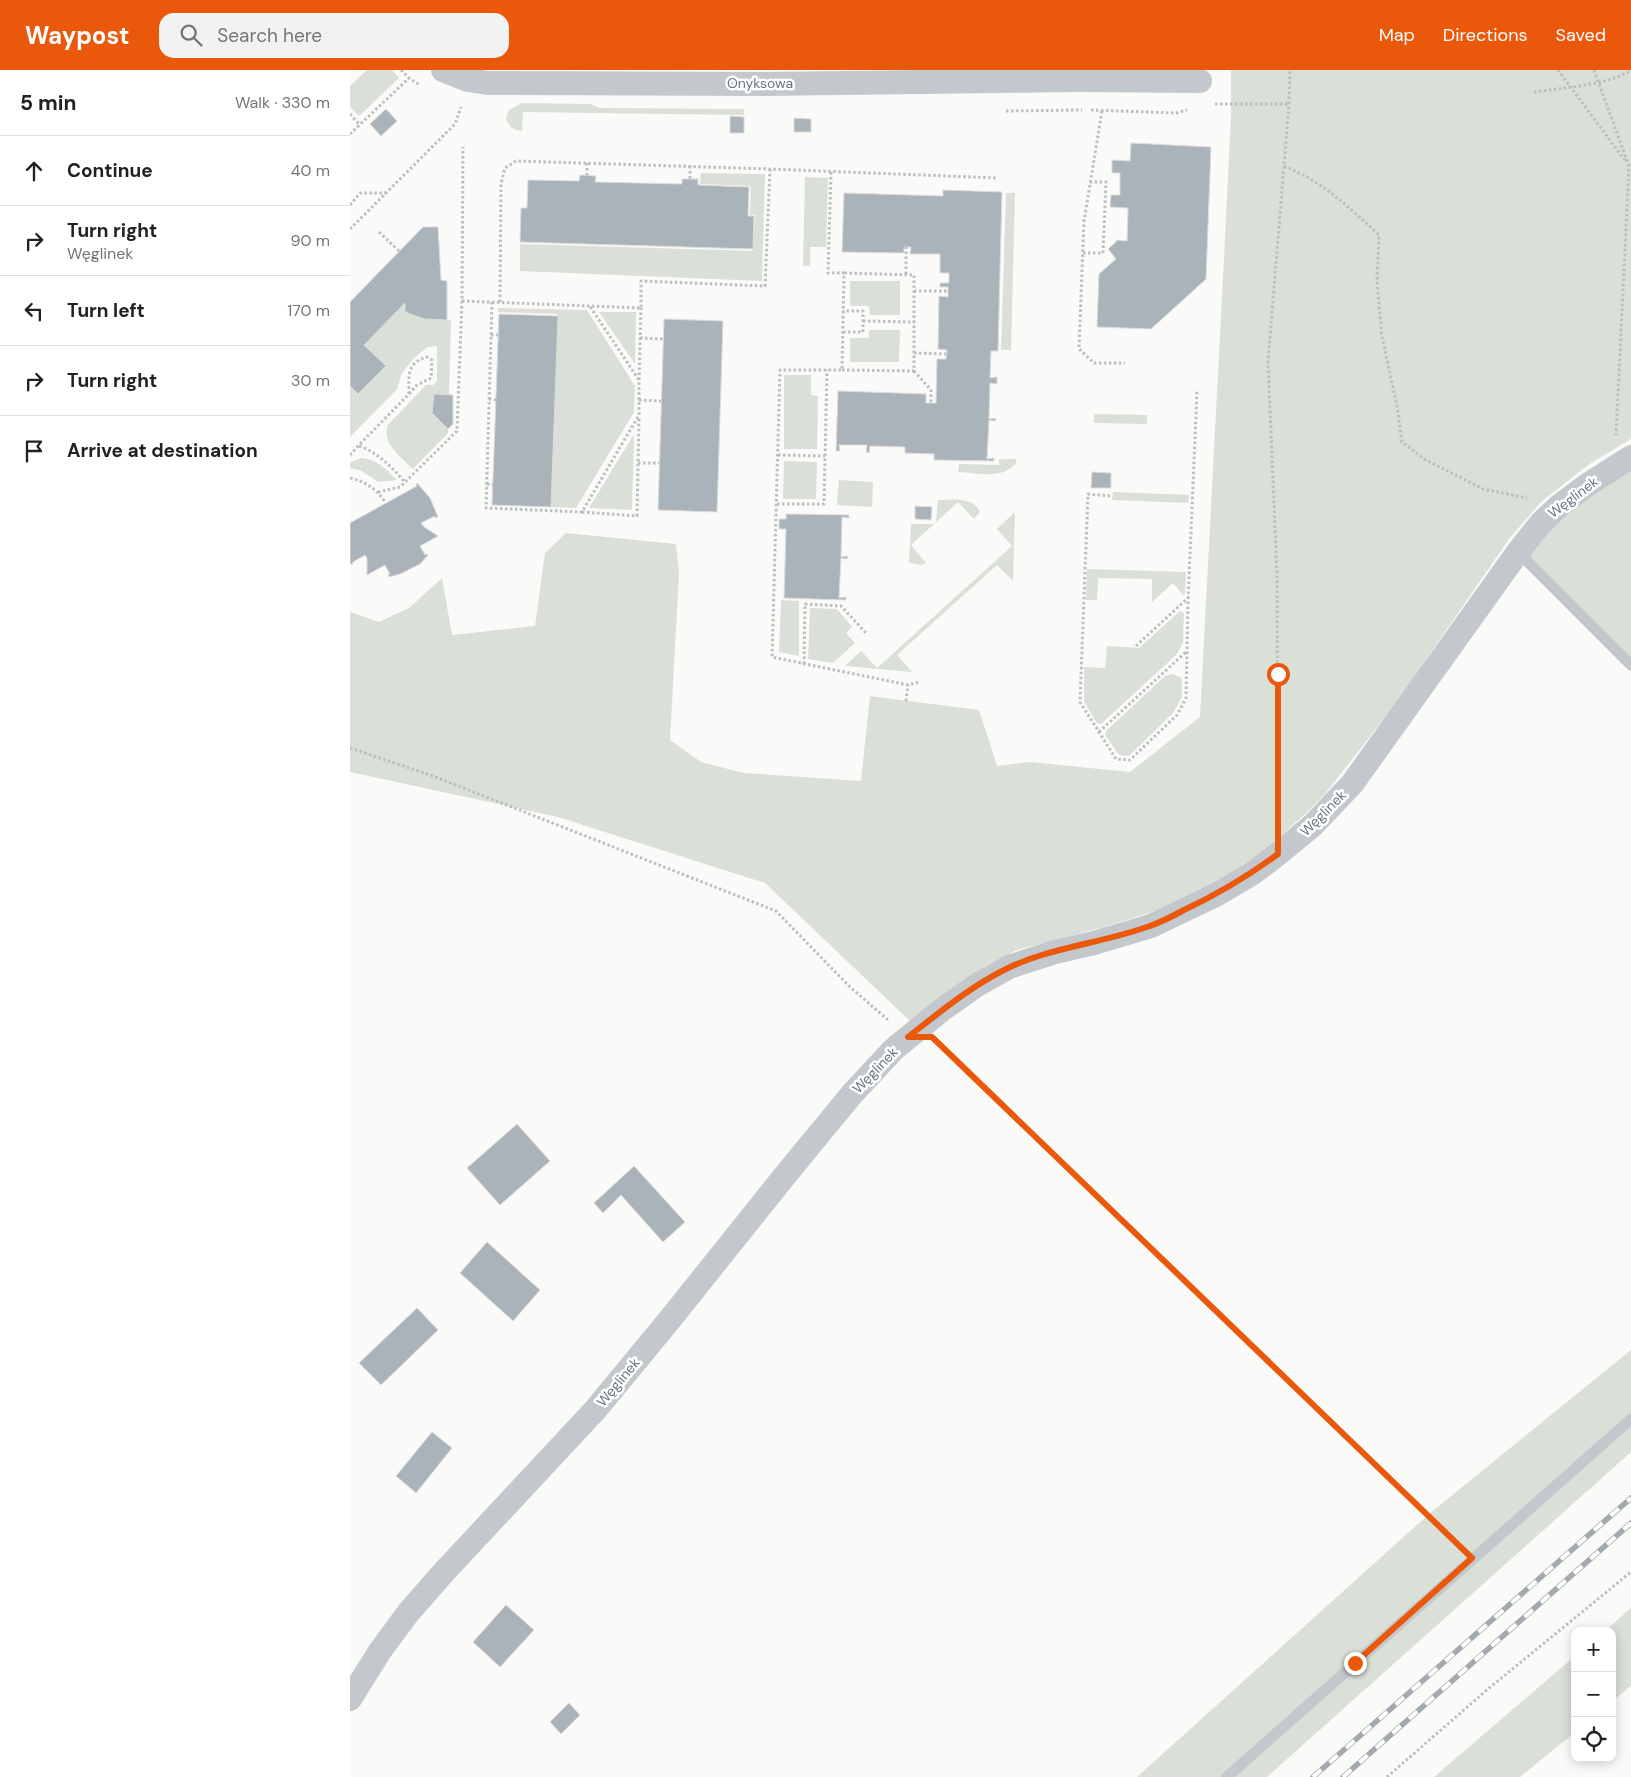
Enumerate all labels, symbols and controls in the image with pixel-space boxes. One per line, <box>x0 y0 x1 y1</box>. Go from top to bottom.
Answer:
search box <box>159 13 509 58</box>
text: Waypost <box>25 20 129 51</box>
icon: search <box>177 21 205 49</box>
text: Search here <box>217 23 322 48</box>
text: Map <box>1379 23 1415 47</box>
text: Directions <box>1443 23 1528 47</box>
text: Saved <box>1556 23 1606 47</box>
street label: Onyksowa <box>727 74 793 92</box>
text: 5 min <box>20 89 76 117</box>
text: Walk · 330 m <box>235 92 330 113</box>
icon: ahead <box>20 157 48 185</box>
text: Continue <box>67 158 153 183</box>
text: 40 m <box>291 160 330 181</box>
text: Turn right <box>67 218 157 243</box>
icon: right <box>20 227 48 255</box>
text: 90 m <box>290 230 330 251</box>
text: Węglinek <box>67 243 133 264</box>
icon: left <box>20 297 48 325</box>
text: Turn left <box>67 298 145 323</box>
text: 170 m <box>287 300 330 321</box>
icon: right <box>20 367 48 395</box>
text: Turn right <box>67 368 157 393</box>
text: 30 m <box>291 370 330 391</box>
icon: arrive <box>20 437 48 465</box>
text: Arrive at destination <box>67 438 258 463</box>
street label: Węglinek <box>1544 472 1602 522</box>
route start <box>1267 663 1290 686</box>
street label: Węglinek <box>1296 786 1350 840</box>
street label: Węglinek <box>848 1043 902 1097</box>
street label: Węglinek <box>592 1354 644 1410</box>
map controls <box>1571 1627 1616 1762</box>
button: + <box>1571 1627 1616 1672</box>
route end <box>1344 1652 1367 1675</box>
button: − <box>1571 1672 1616 1717</box>
button: locate <box>1571 1717 1616 1762</box>

